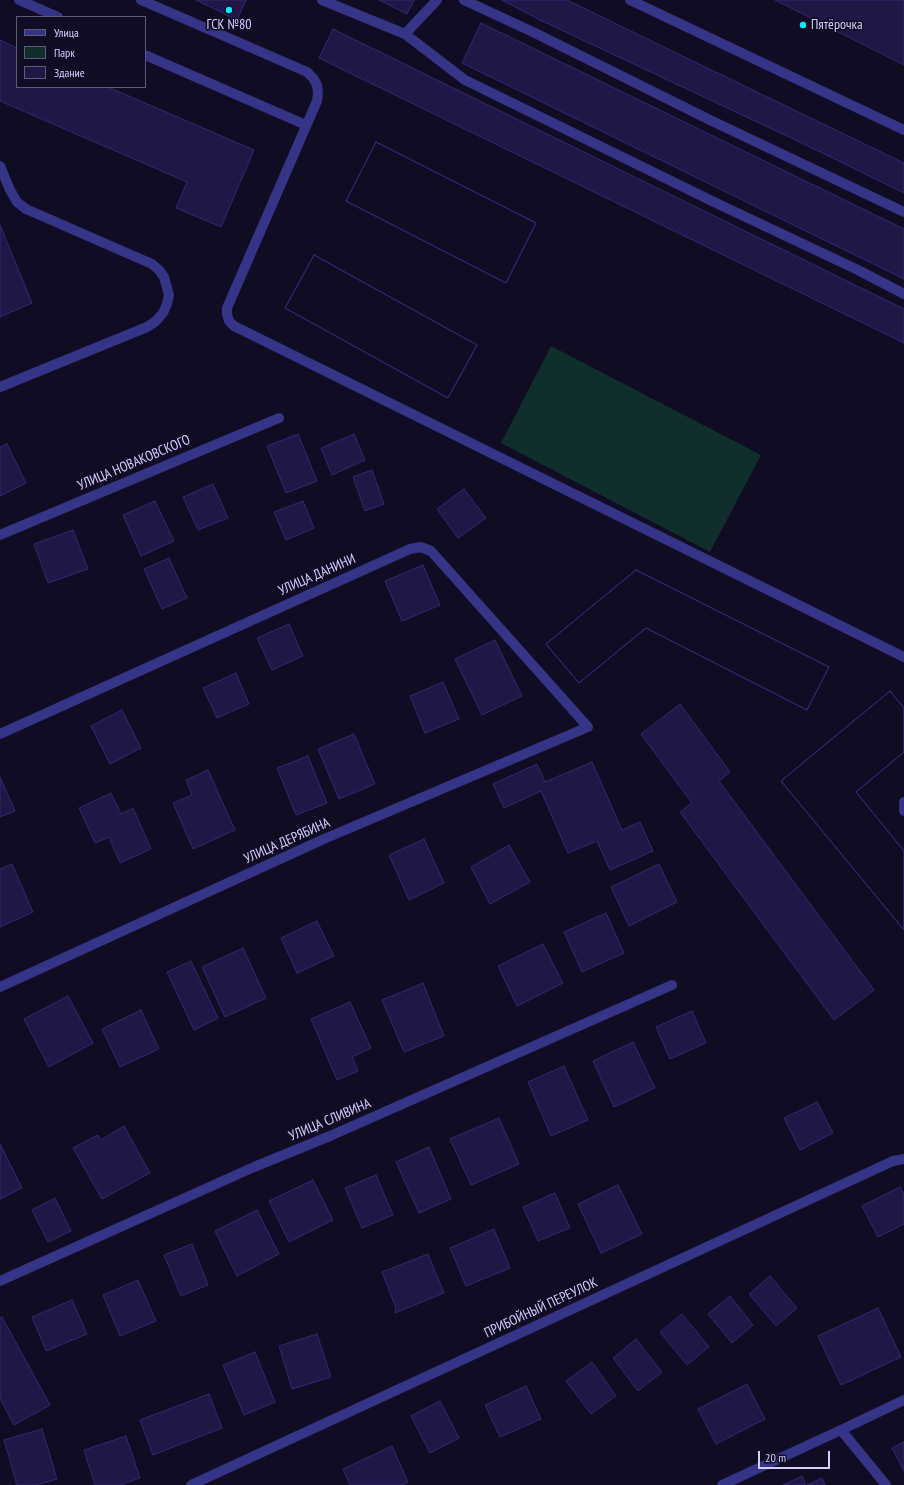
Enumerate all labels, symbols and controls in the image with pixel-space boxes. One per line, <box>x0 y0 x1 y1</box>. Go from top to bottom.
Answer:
marker: ГСК №80 <box>224 5 234 15</box>
legend <box>16 16 146 88</box>
place label: ГСК №80 <box>206 17 252 33</box>
place label: Пятёрочка <box>811 17 863 33</box>
marker: Пятёрочка <box>798 20 808 30</box>
text: Улица <box>54 25 79 40</box>
text: Парк <box>54 45 75 60</box>
text: Здание <box>54 65 85 80</box>
street label: УЛИЦА НОВАКОВСКОГО <box>75 432 193 494</box>
street label: УЛИЦА ДАНИНИ <box>276 551 358 599</box>
street label: УЛИЦА ДЕРЯБИНА <box>241 815 333 867</box>
street label: УЛИЦА СЛИВИНА <box>286 1095 374 1145</box>
street label: ПРИБОЙНЫЙ ПЕРЕУЛОК <box>482 1274 600 1342</box>
scale bar <box>760 1443 832 1469</box>
text: 20 m <box>765 1450 786 1465</box>

